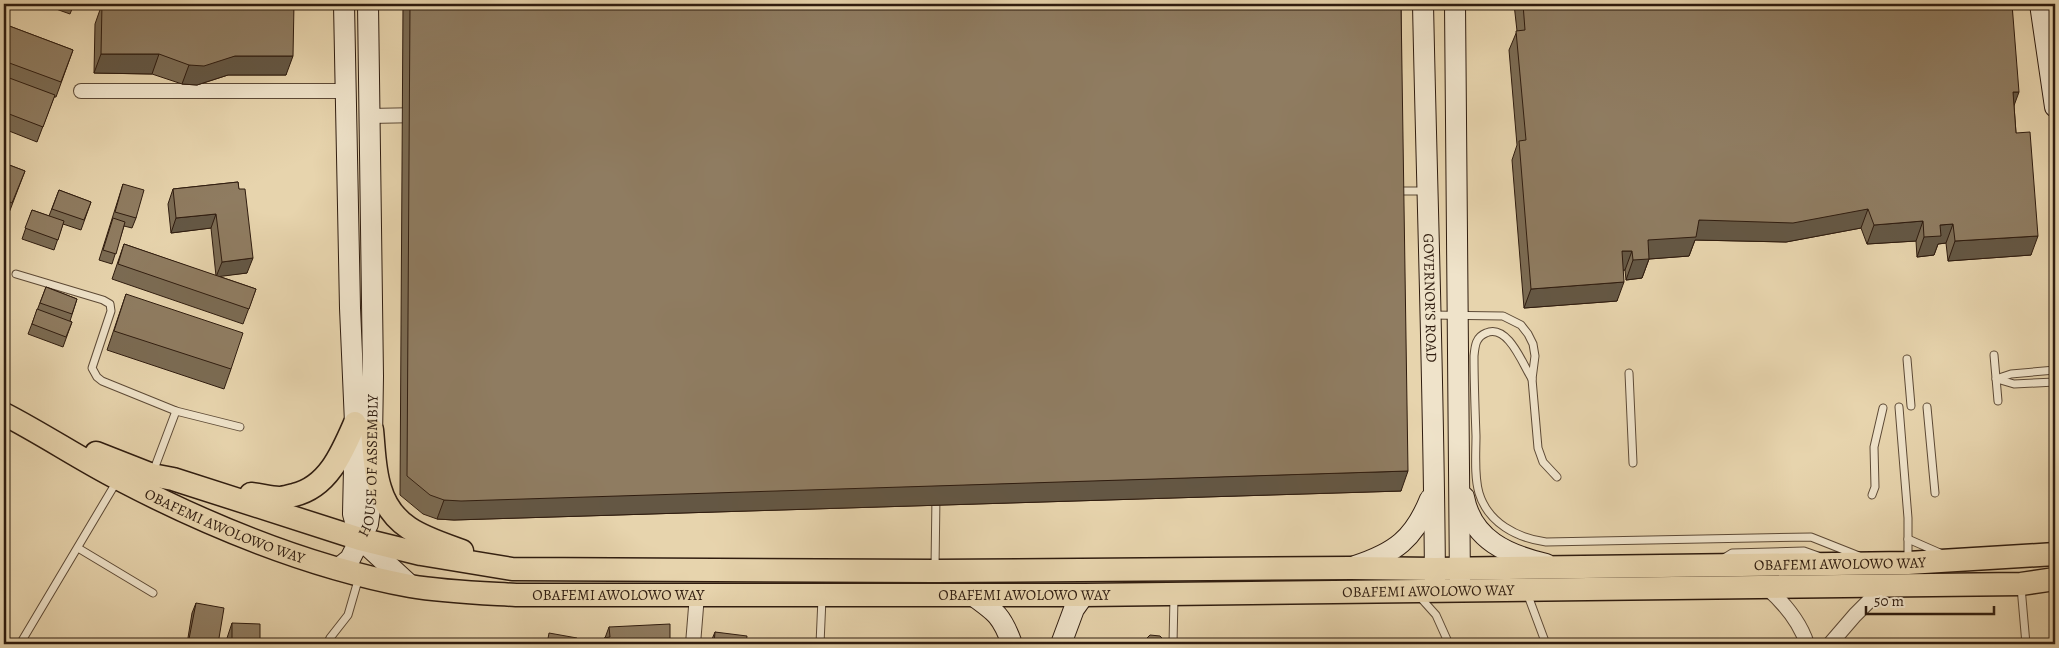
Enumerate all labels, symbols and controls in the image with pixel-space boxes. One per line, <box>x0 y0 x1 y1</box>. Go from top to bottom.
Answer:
street label: GOVERNOR'S ROAD <box>1419 233 1442 363</box>
street label: HOUSE OF ASSEMBLY <box>353 393 383 540</box>
street label: OBAFEMI AWOLOWO WAY <box>141 484 308 569</box>
street label: OBAFEMI AWOLOWO WAY <box>1754 552 1927 575</box>
street label: OBAFEMI AWOLOWO WAY <box>1342 580 1515 602</box>
scale bar <box>1866 583 1994 615</box>
street label: OBAFEMI AWOLOWO WAY <box>532 585 705 605</box>
street label: OBAFEMI AWOLOWO WAY <box>938 585 1111 605</box>
text: 50 m <box>1874 591 1904 611</box>

